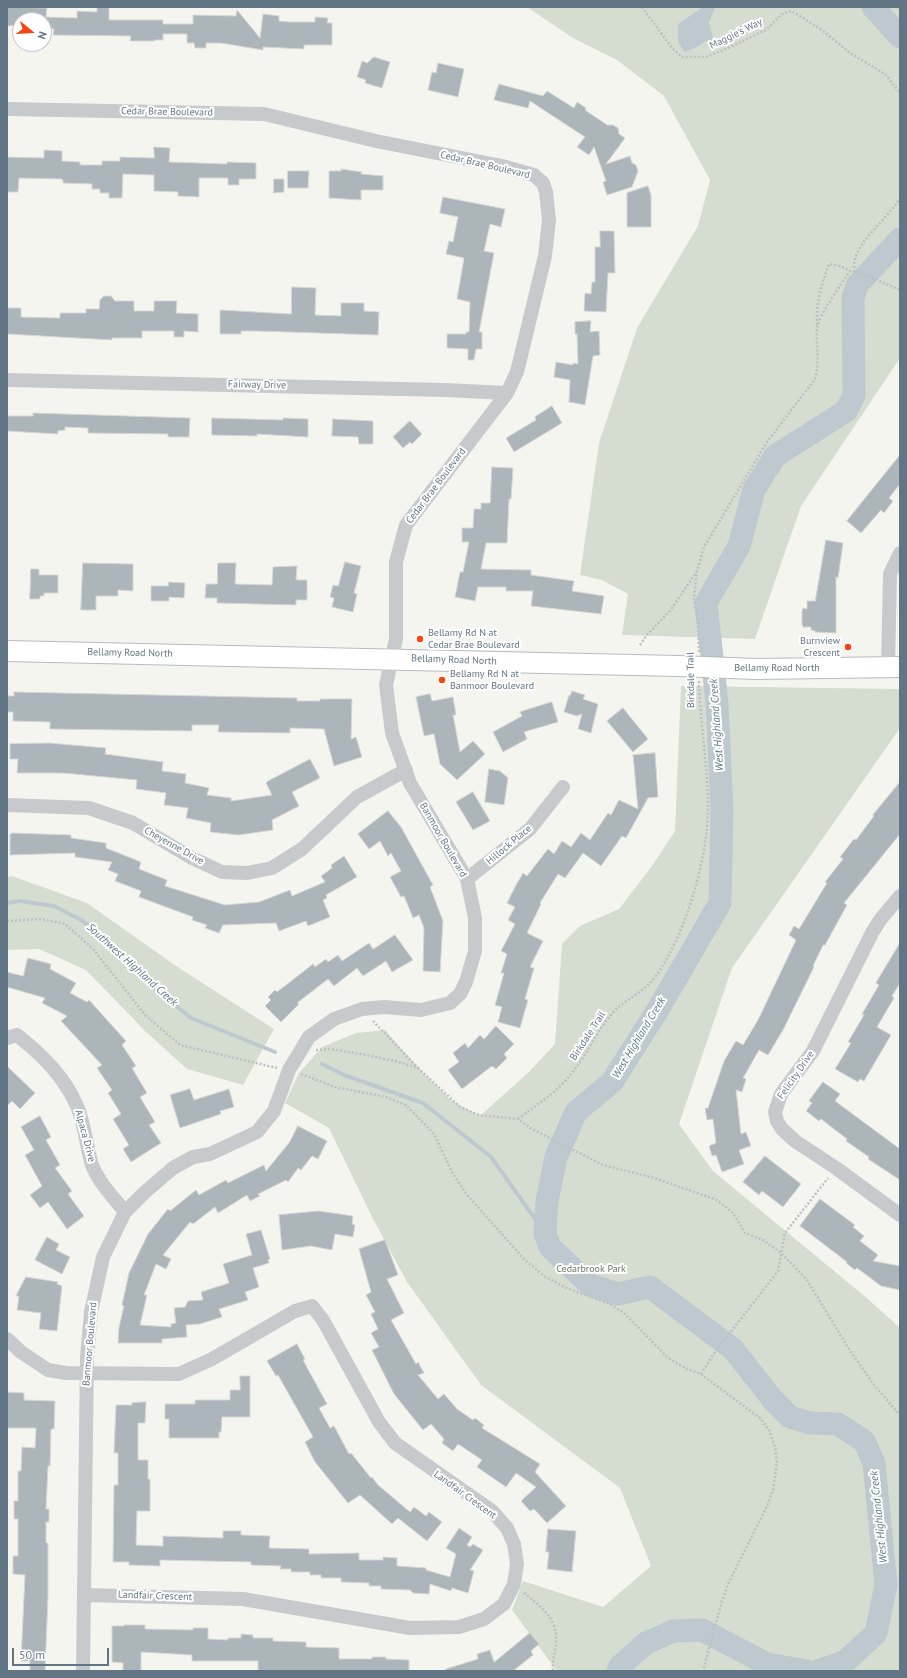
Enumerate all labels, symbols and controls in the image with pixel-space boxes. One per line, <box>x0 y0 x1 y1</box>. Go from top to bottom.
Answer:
north arrow <box>12 12 52 52</box>
street label: Maggie's Way <box>708 16 764 52</box>
text: N <box>35 30 50 41</box>
street label: Cedar Brae Boulevard <box>121 105 213 119</box>
street label: Cedar Brae Boulevard <box>439 149 531 181</box>
street label: Fairway Drive <box>228 378 286 392</box>
street label: Cedar Brae Boulevard <box>404 446 468 526</box>
place label: Bellamy Rd N at Cedar Brae Boulevard <box>428 627 520 650</box>
marker: Bellamy Rd N at Cedar Brae Boulevard <box>415 634 425 644</box>
place label: Burnview Crescent <box>800 635 840 658</box>
marker: Burnview Crescent <box>843 642 853 652</box>
street label: Bellamy Road North <box>87 646 173 660</box>
street label: Birkdale Trail <box>685 652 697 708</box>
street label: Bellamy Road North <box>411 653 497 667</box>
street label: Bellamy Road North <box>734 662 820 674</box>
place label: Bellamy Rd N at Banmoor Boulevard <box>450 668 534 692</box>
marker: Bellamy Rd N at Banmoor Boulevard <box>437 675 447 685</box>
water label: West Highland Creek <box>707 678 727 772</box>
street label: Banmoor Boulevard <box>417 801 469 879</box>
street label: Hillock Place <box>484 823 534 867</box>
street label: Cheyenne Drive <box>142 825 206 867</box>
water label: Southwest Highland Creek <box>84 921 180 1009</box>
water label: West Highland Creek <box>610 995 668 1081</box>
street label: Birkdale Trail <box>568 1009 608 1063</box>
street label: Felicity Drive <box>775 1049 817 1101</box>
street label: Alpaca Drive <box>72 1109 98 1163</box>
park label: Cedarbrook Park <box>556 1263 626 1275</box>
street label: Banmoor Boulevard <box>80 1302 100 1386</box>
street label: Landfair Crescent <box>431 1468 499 1522</box>
water label: West Highland Creek <box>868 1470 890 1564</box>
street label: Landfair Crescent <box>118 1589 192 1603</box>
scale bar <box>14 1640 111 1666</box>
text: 50 m <box>19 1647 45 1662</box>

